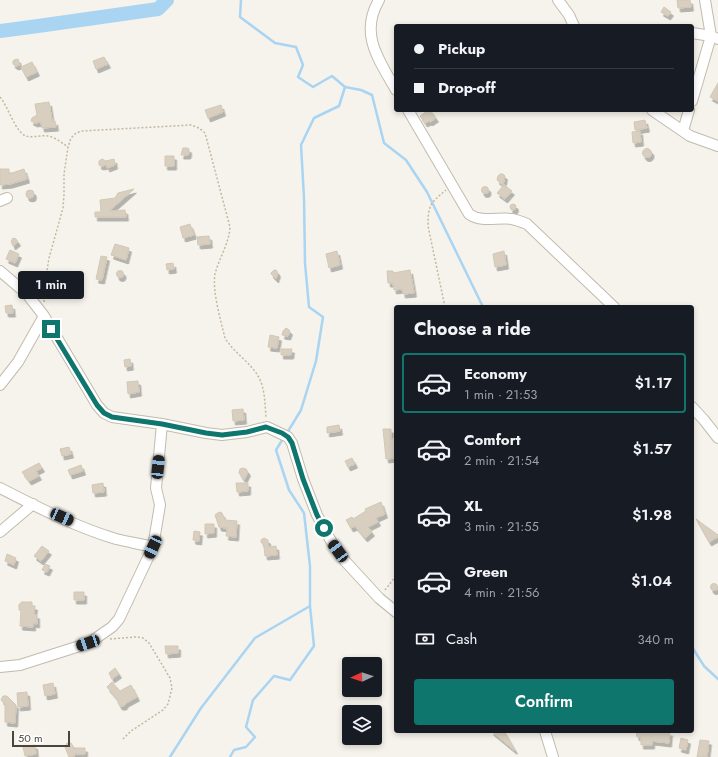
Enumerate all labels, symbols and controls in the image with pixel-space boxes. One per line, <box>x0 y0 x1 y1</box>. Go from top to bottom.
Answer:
text: Pickup <box>438 38 485 60</box>
text: Drop-off <box>438 77 496 99</box>
callout: 1 min <box>18 271 84 299</box>
text: 1 min <box>35 275 67 294</box>
text: Choose a ride <box>414 316 531 342</box>
route end <box>42 320 60 338</box>
text: Economy <box>464 363 527 385</box>
icon: car <box>416 365 452 401</box>
text: $1.17 <box>635 372 672 394</box>
text: 1 min · 21:53 <box>464 385 537 404</box>
text: Comfort <box>464 429 521 451</box>
icon: car <box>416 431 452 467</box>
text: $1.57 <box>633 438 672 460</box>
text: 2 min · 21:54 <box>464 451 539 470</box>
car <box>151 454 165 480</box>
text: XL <box>464 495 482 517</box>
icon: car <box>416 497 452 533</box>
text: $1.98 <box>632 504 672 526</box>
car <box>49 507 75 527</box>
text: 3 min · 21:55 <box>464 517 539 536</box>
route start <box>315 519 333 537</box>
car <box>142 534 164 560</box>
car <box>326 538 350 564</box>
text: Green <box>464 561 508 583</box>
icon: car <box>416 563 452 599</box>
text: $1.04 <box>631 570 672 592</box>
text: 4 min · 21:56 <box>464 583 540 602</box>
icon: cash <box>414 628 436 650</box>
text: Cash <box>446 628 477 650</box>
text: 340 m <box>637 630 674 649</box>
car <box>75 634 101 652</box>
north arrow <box>342 657 382 697</box>
map controls <box>342 657 382 745</box>
button: Confirm <box>414 679 674 725</box>
button: layers <box>342 705 382 745</box>
scale bar <box>12 729 70 748</box>
text: 50 m <box>18 730 43 746</box>

